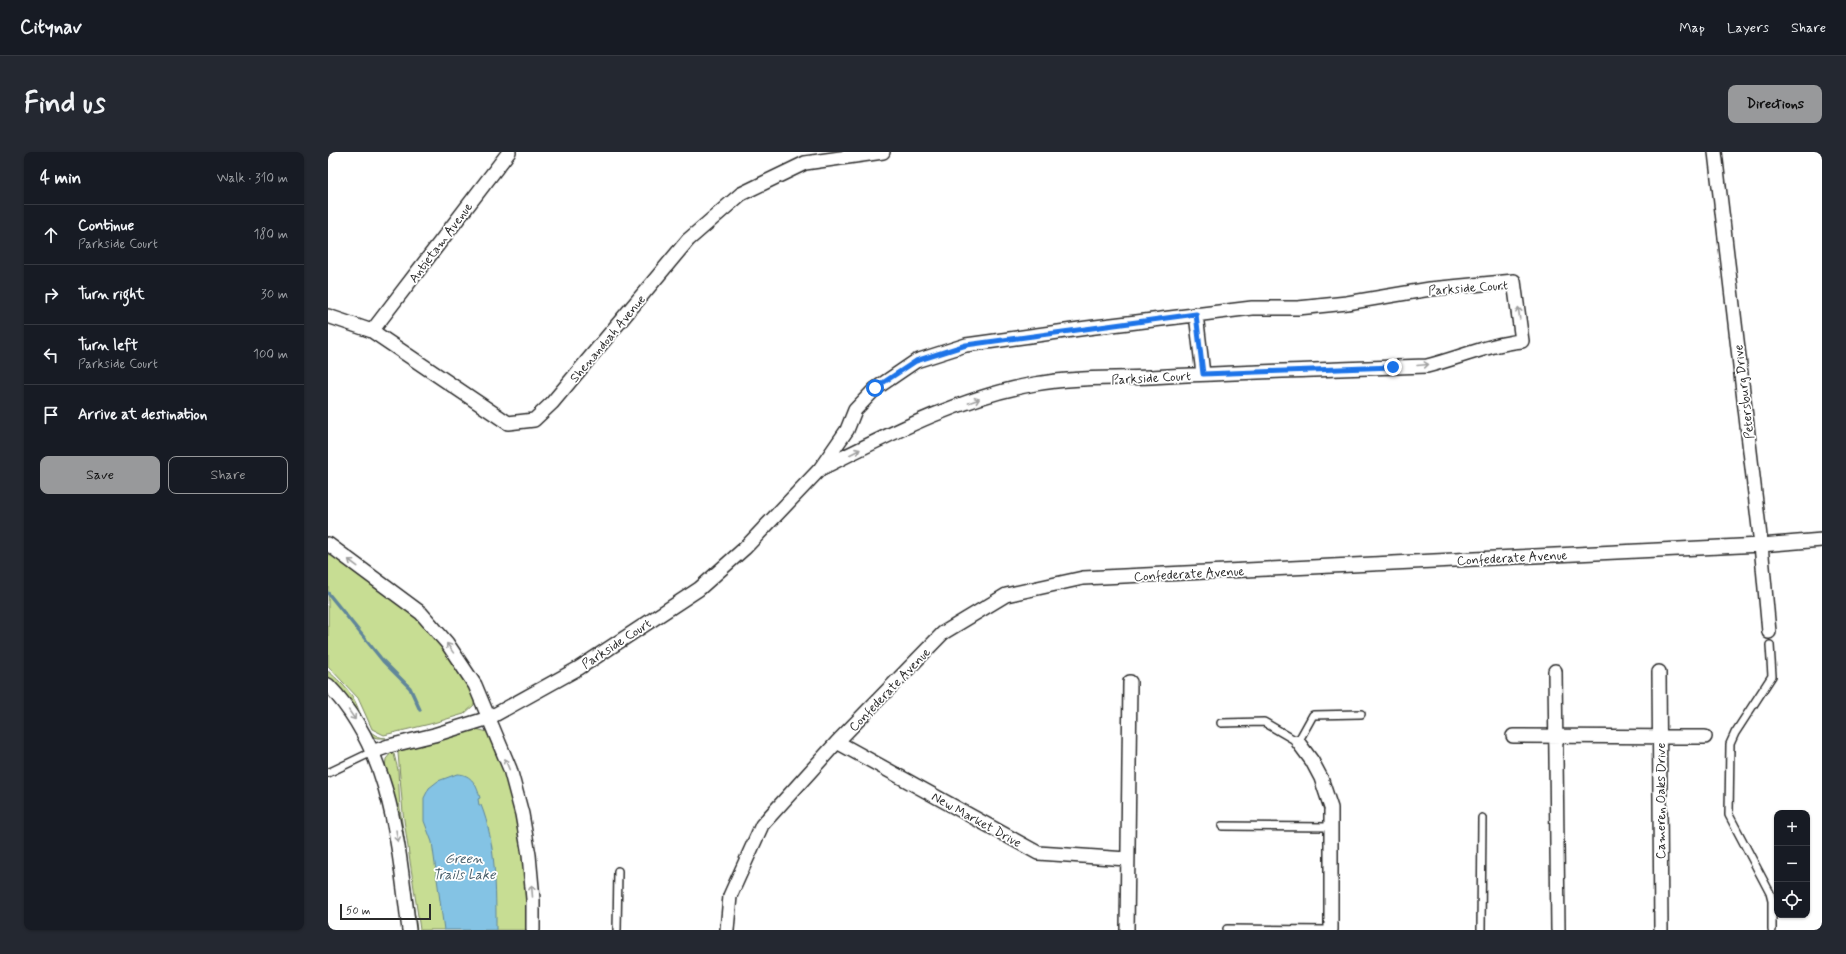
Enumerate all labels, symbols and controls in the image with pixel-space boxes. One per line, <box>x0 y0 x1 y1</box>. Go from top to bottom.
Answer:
text: Citynav <box>20 15 82 40</box>
text: Map <box>1679 19 1705 37</box>
text: Layers <box>1727 19 1769 37</box>
text: Share <box>1791 19 1826 37</box>
button: Directions <box>1728 85 1822 123</box>
text: Find us <box>24 86 105 123</box>
text: 4 min <box>40 167 81 189</box>
text: Walk · 310 m <box>217 170 288 187</box>
street label: Antietam Avenue <box>405 199 477 287</box>
text: Continue <box>78 216 134 236</box>
icon: ahead <box>40 224 62 246</box>
text: 180 m <box>253 226 288 243</box>
text: Parkside Court <box>78 236 158 253</box>
street label: Parkside Court <box>1428 277 1509 300</box>
icon: right <box>40 284 62 306</box>
text: Turn right <box>78 285 145 305</box>
text: 30 m <box>261 286 288 303</box>
street label: Shenandoah Avenue <box>566 291 650 386</box>
one-way arrow <box>1515 307 1522 320</box>
text: Turn left <box>78 336 138 356</box>
street label: Petersburg Drive <box>1730 343 1759 440</box>
icon: left <box>40 344 62 366</box>
text: 100 m <box>253 346 288 363</box>
text: Parkside Court <box>78 356 158 373</box>
route end <box>1384 358 1402 376</box>
one-way arrow <box>1416 362 1429 369</box>
street label: Parkside Court <box>1111 368 1192 389</box>
route start <box>866 379 884 397</box>
one-way arrow <box>968 396 980 404</box>
icon: arrive <box>40 404 62 426</box>
text: Arrive at destination <box>78 405 207 425</box>
one-way arrow <box>848 448 860 455</box>
button: Save <box>40 456 160 494</box>
button: Share <box>168 456 288 494</box>
street label: Confederate Avenue <box>1456 547 1568 570</box>
one-way arrow <box>348 558 359 567</box>
street label: Confederate Avenue <box>1133 563 1245 586</box>
street label: Parkside Court <box>579 615 655 673</box>
one-way arrow <box>446 643 454 654</box>
street label: Confederate Avenue <box>846 644 935 736</box>
one-way arrow <box>348 709 356 720</box>
street label: Cameren Oaks Drive <box>1653 743 1670 859</box>
one-way arrow <box>503 758 511 770</box>
street label: New Market Drive <box>928 789 1024 852</box>
map controls <box>1774 810 1810 918</box>
button: + <box>1774 810 1810 846</box>
one-way arrow <box>393 829 401 842</box>
button: − <box>1774 846 1810 882</box>
water label: Green Trails Lake <box>433 850 496 884</box>
button: locate <box>1774 882 1810 918</box>
one-way arrow <box>529 885 536 898</box>
scale bar <box>340 902 431 921</box>
text: 50 m <box>346 904 371 918</box>

